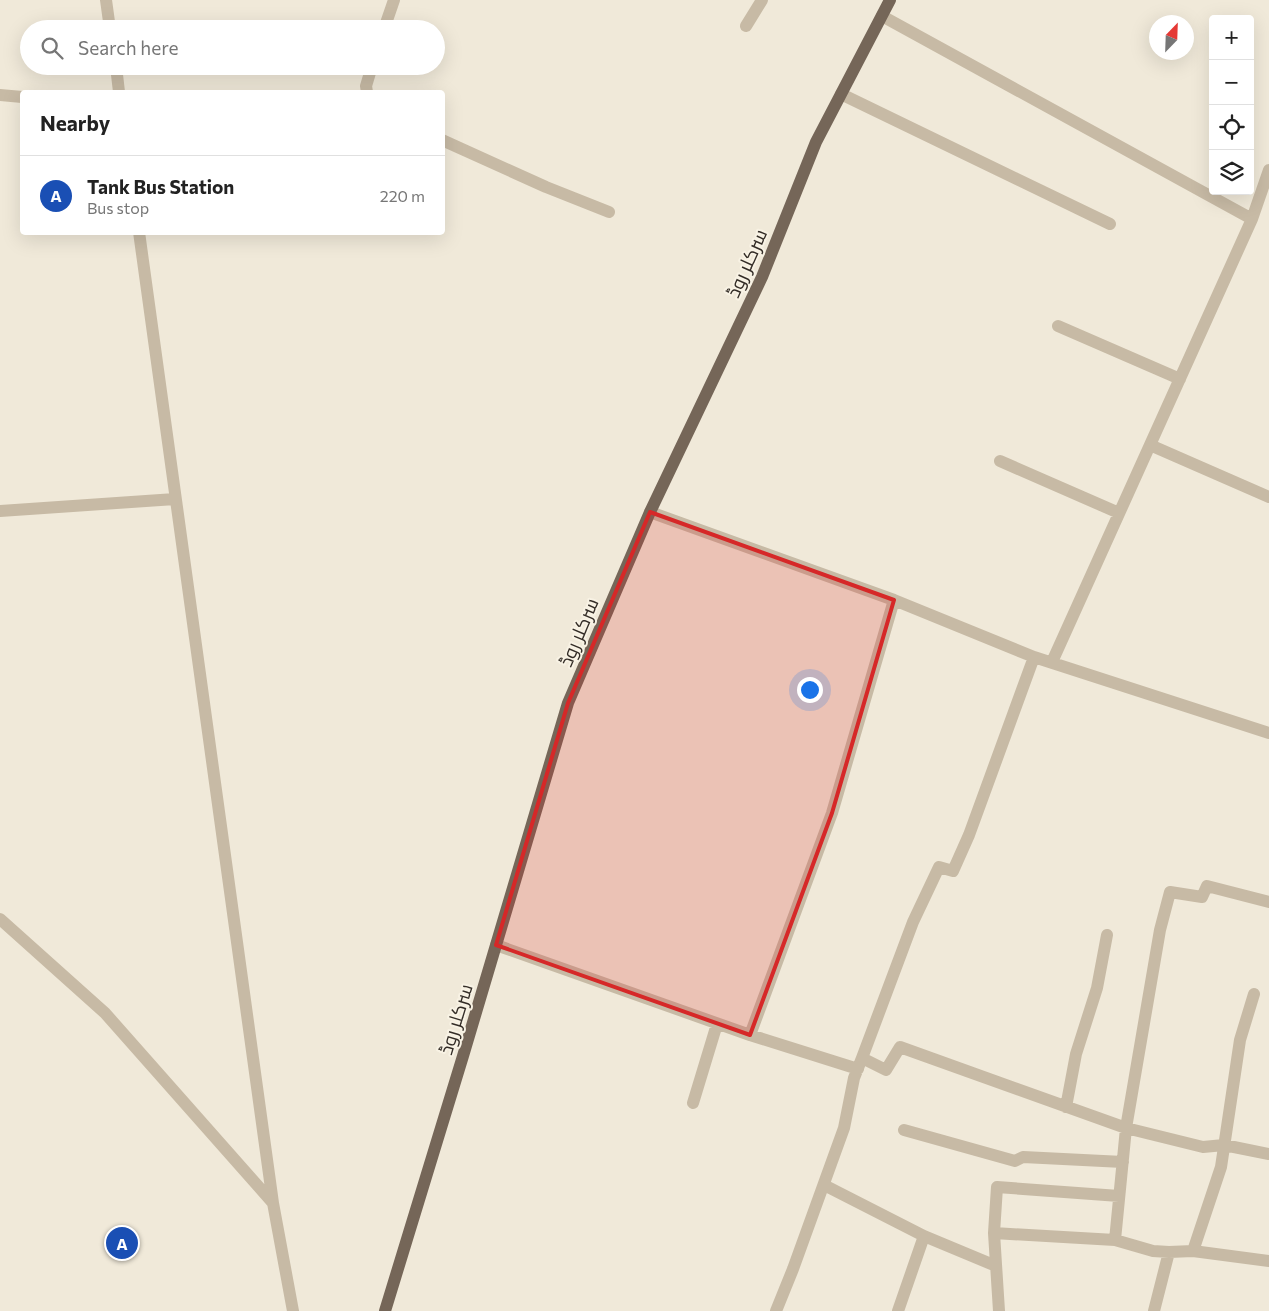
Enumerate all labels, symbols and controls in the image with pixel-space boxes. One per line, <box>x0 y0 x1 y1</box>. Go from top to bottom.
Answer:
north arrow <box>1149 15 1194 60</box>
map controls <box>1209 15 1254 195</box>
button: + <box>1209 15 1254 60</box>
search box <box>20 20 445 75</box>
icon: search <box>38 34 66 62</box>
text: Search here <box>78 36 178 59</box>
button: − <box>1209 60 1254 105</box>
button: locate <box>1209 105 1254 150</box>
text: Nearby <box>40 110 110 135</box>
button: layers <box>1209 150 1254 195</box>
text: Tank Bus Station <box>87 175 234 198</box>
text: A <box>50 186 62 205</box>
text: 220 m <box>380 186 425 205</box>
text: Bus stop <box>87 198 149 217</box>
street label: سرکلر روڈ <box>721 225 772 301</box>
street label: سرکلر روڈ <box>553 594 604 670</box>
your location <box>797 677 823 703</box>
street label: سرکلر روڈ <box>433 981 478 1057</box>
pin: A <box>106 1224 138 1262</box>

